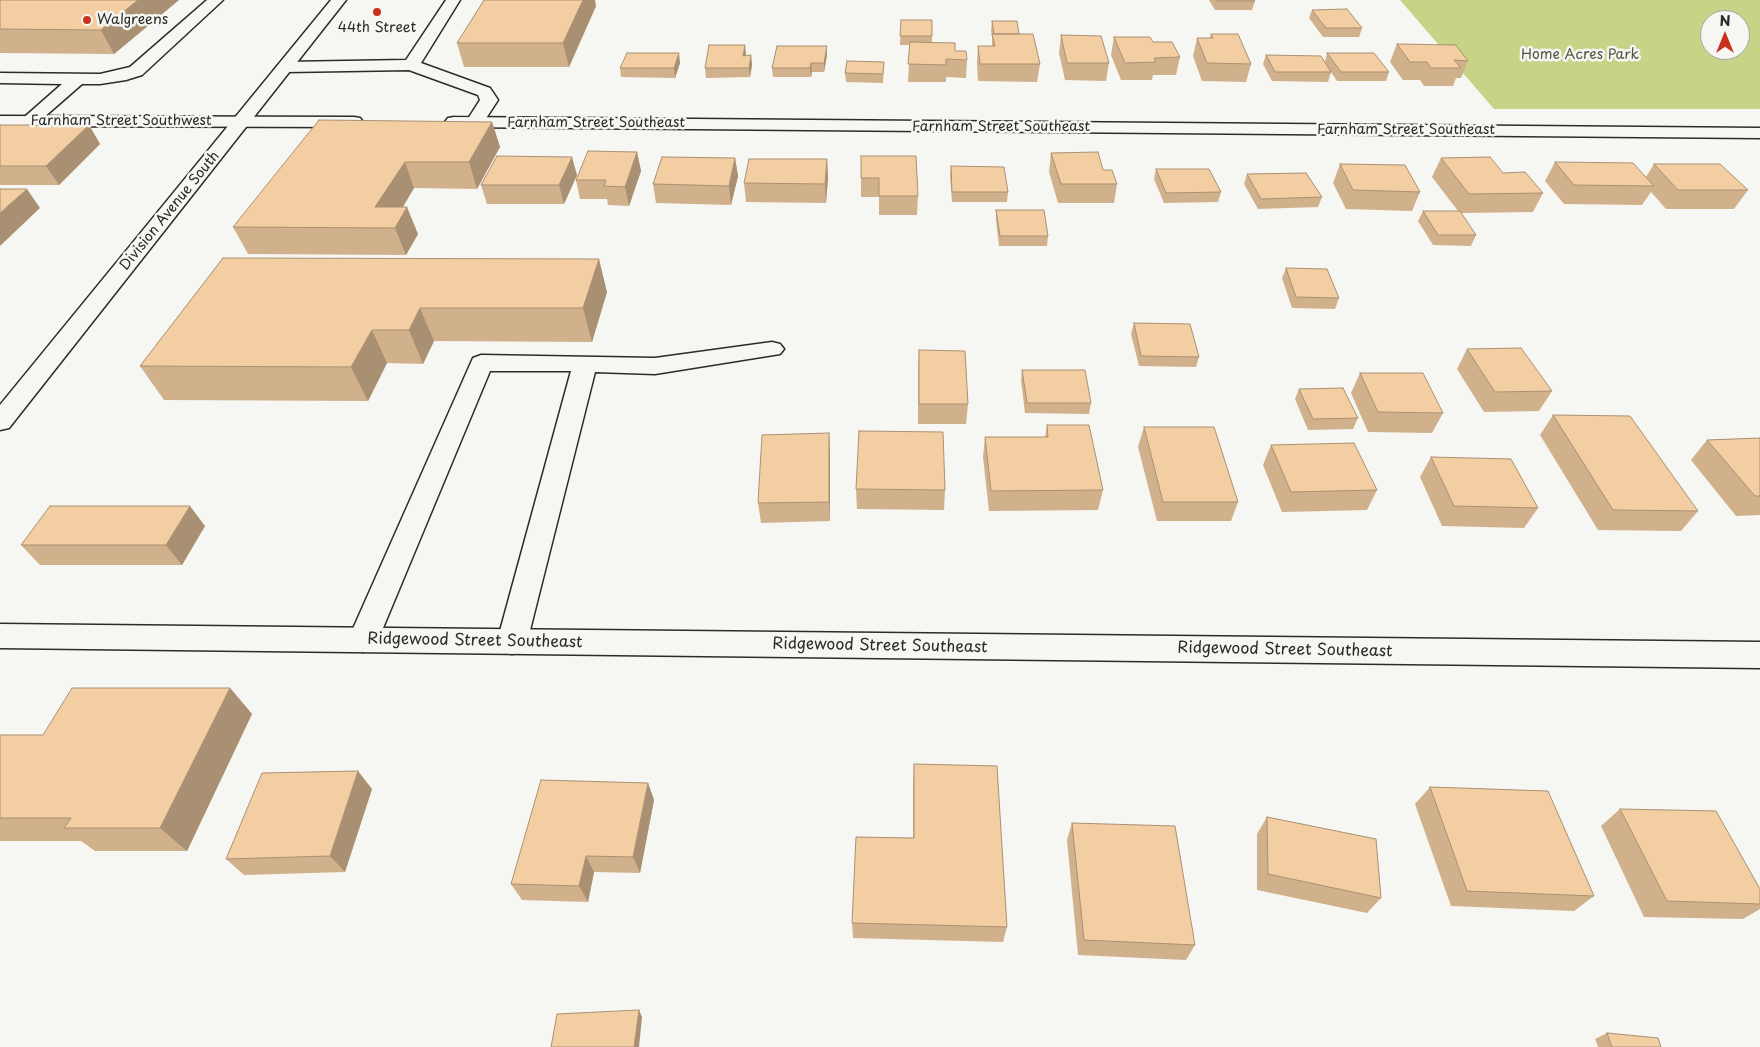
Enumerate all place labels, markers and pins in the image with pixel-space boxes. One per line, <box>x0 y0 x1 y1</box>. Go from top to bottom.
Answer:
marker: 44th Street <box>371 6 383 18</box>
place label: Walgreens <box>97 12 168 28</box>
marker: Walgreens <box>81 14 93 26</box>
place label: 44th Street <box>338 20 416 36</box>

